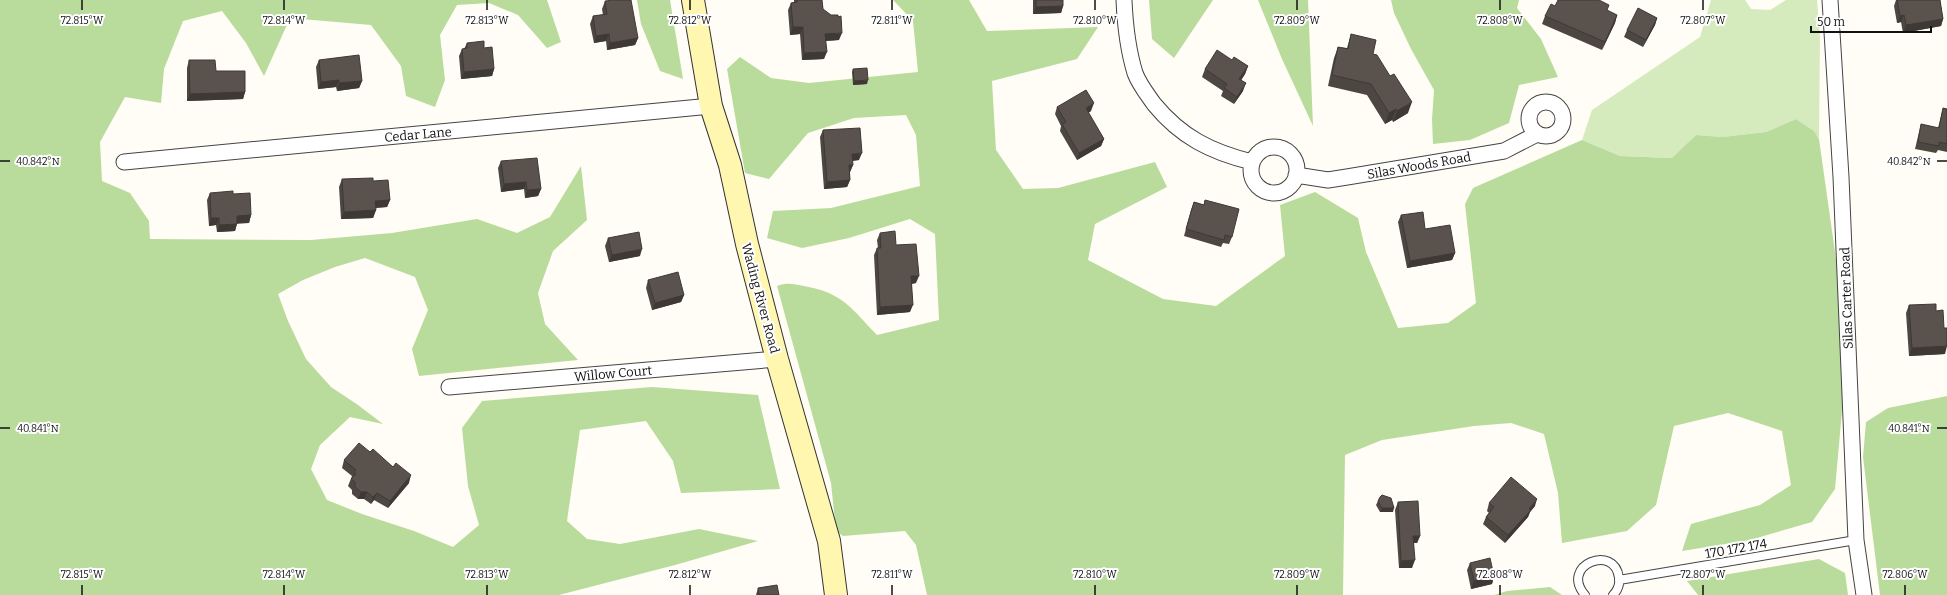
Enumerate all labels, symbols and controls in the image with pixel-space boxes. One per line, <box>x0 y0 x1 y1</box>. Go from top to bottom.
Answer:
scale bar <box>1811 8 1931 34</box>
text: 72.815°W <box>61 15 104 27</box>
text: 72.814°W <box>263 15 306 27</box>
text: 72.813°W <box>466 15 509 27</box>
text: 72.812°W <box>669 15 712 27</box>
text: 72.811°W <box>872 15 913 27</box>
text: 72.810°W <box>1073 15 1117 27</box>
text: 72.809°W <box>1274 15 1320 27</box>
text: 72.808°W <box>1477 15 1524 27</box>
text: 72.807°W <box>1681 15 1726 27</box>
text: 50 m <box>1817 15 1846 29</box>
street label: Cedar Lane <box>384 124 452 145</box>
street label: Silas Woods Road <box>1366 149 1472 182</box>
text: 40.842°N <box>16 156 60 168</box>
text: 40.842°N <box>1887 156 1931 168</box>
street label: Wading River Road <box>739 241 783 355</box>
street label: Silas Carter Road <box>1837 246 1856 349</box>
street label: Willow Court <box>573 363 653 384</box>
text: 40.841°N <box>17 423 59 435</box>
text: 40.841°N <box>1888 423 1930 435</box>
street label: 170 172 174 <box>1704 536 1769 561</box>
text: 72.815°W <box>61 569 104 581</box>
text: 72.814°W <box>263 569 306 581</box>
text: 72.813°W <box>466 569 509 581</box>
text: 72.812°W <box>669 569 712 581</box>
text: 72.811°W <box>872 569 913 581</box>
text: 72.810°W <box>1073 569 1117 581</box>
text: 72.809°W <box>1274 569 1320 581</box>
text: 72.808°W <box>1477 569 1524 581</box>
text: 72.807°W <box>1681 569 1726 581</box>
text: 72.806°W <box>1882 569 1928 581</box>

